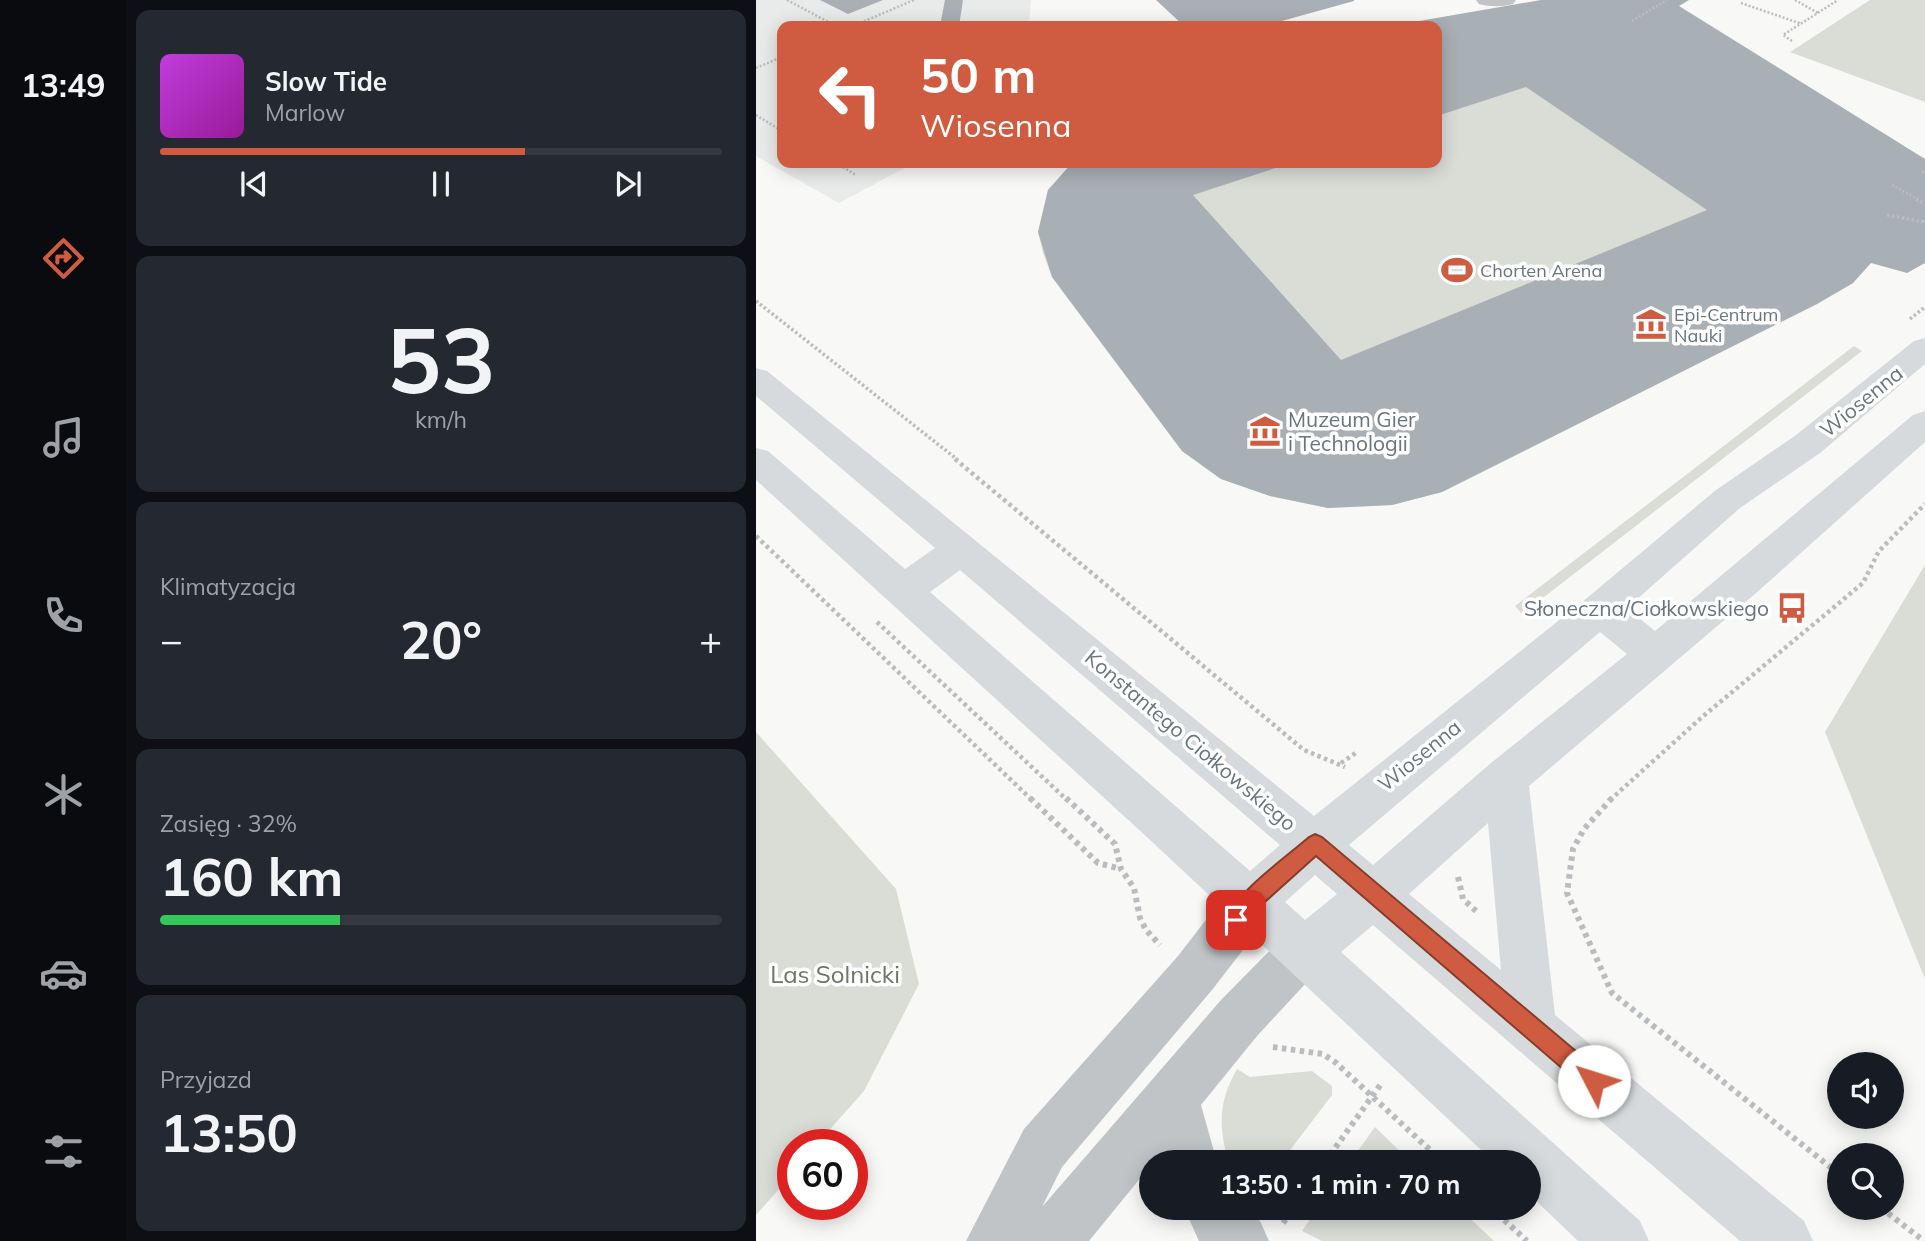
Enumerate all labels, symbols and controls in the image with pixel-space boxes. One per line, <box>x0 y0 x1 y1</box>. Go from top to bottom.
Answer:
text: 50 m <box>920 44 1036 105</box>
icon: left <box>805 49 896 140</box>
text: 13:49 <box>21 65 105 105</box>
text: Slow Tide <box>265 65 387 98</box>
text: Marlow <box>265 98 345 127</box>
text: Wiosenna <box>920 105 1071 145</box>
icon: previous <box>235 165 273 203</box>
icon: pause <box>422 165 460 203</box>
icon: next <box>609 165 647 203</box>
icon: directions <box>39 234 88 283</box>
sports icon: Chorten Arena <box>1440 253 1474 287</box>
place label: Chorten Arena <box>1480 259 1602 282</box>
text: 53 <box>386 302 496 416</box>
place label: Epi-Centrum Nauki <box>1674 303 1778 347</box>
museum icon: Epi-Centrum Nauki <box>1634 307 1668 341</box>
street label: Wiosenna <box>1814 360 1908 442</box>
text: km/h <box>415 405 467 434</box>
place label: Muzeum Gier i Technologii <box>1288 406 1416 456</box>
icon: music <box>39 413 88 462</box>
museum icon: Muzeum Gier i Technologii <box>1248 414 1282 448</box>
text: Klimatyzacja <box>160 572 296 601</box>
icon: phone <box>39 591 88 640</box>
bus stop icon: Słoneczna/Ciołkowskiego <box>1775 591 1809 625</box>
place label: Słoneczna/Ciołkowskiego <box>1524 595 1769 621</box>
text: 20° <box>400 607 482 672</box>
text: − <box>160 616 183 664</box>
text: + <box>699 616 722 664</box>
street label: Konstantego Ciołkowskiego <box>1080 644 1302 836</box>
street label: Wiosenna <box>1372 714 1466 796</box>
icon: climate <box>39 770 88 819</box>
text: Zasięg · 32% <box>160 809 297 838</box>
text: 160 km <box>160 844 343 909</box>
pin <box>1206 890 1266 950</box>
icon: arrive <box>1217 901 1255 939</box>
icon: car <box>39 949 88 998</box>
park label: Las Solnicki <box>770 959 900 989</box>
position arrow <box>1557 1044 1631 1118</box>
map controls <box>1827 1052 1904 1220</box>
button: sound <box>1827 1052 1904 1129</box>
text: Przyjazd <box>160 1065 252 1094</box>
text: 13:50 <box>160 1100 298 1165</box>
icon: filters <box>39 1127 88 1176</box>
speed limit sign: 60 <box>777 1129 868 1220</box>
button: search <box>1827 1143 1904 1220</box>
text: 13:50 · 1 min · 70 m <box>1220 1168 1460 1201</box>

